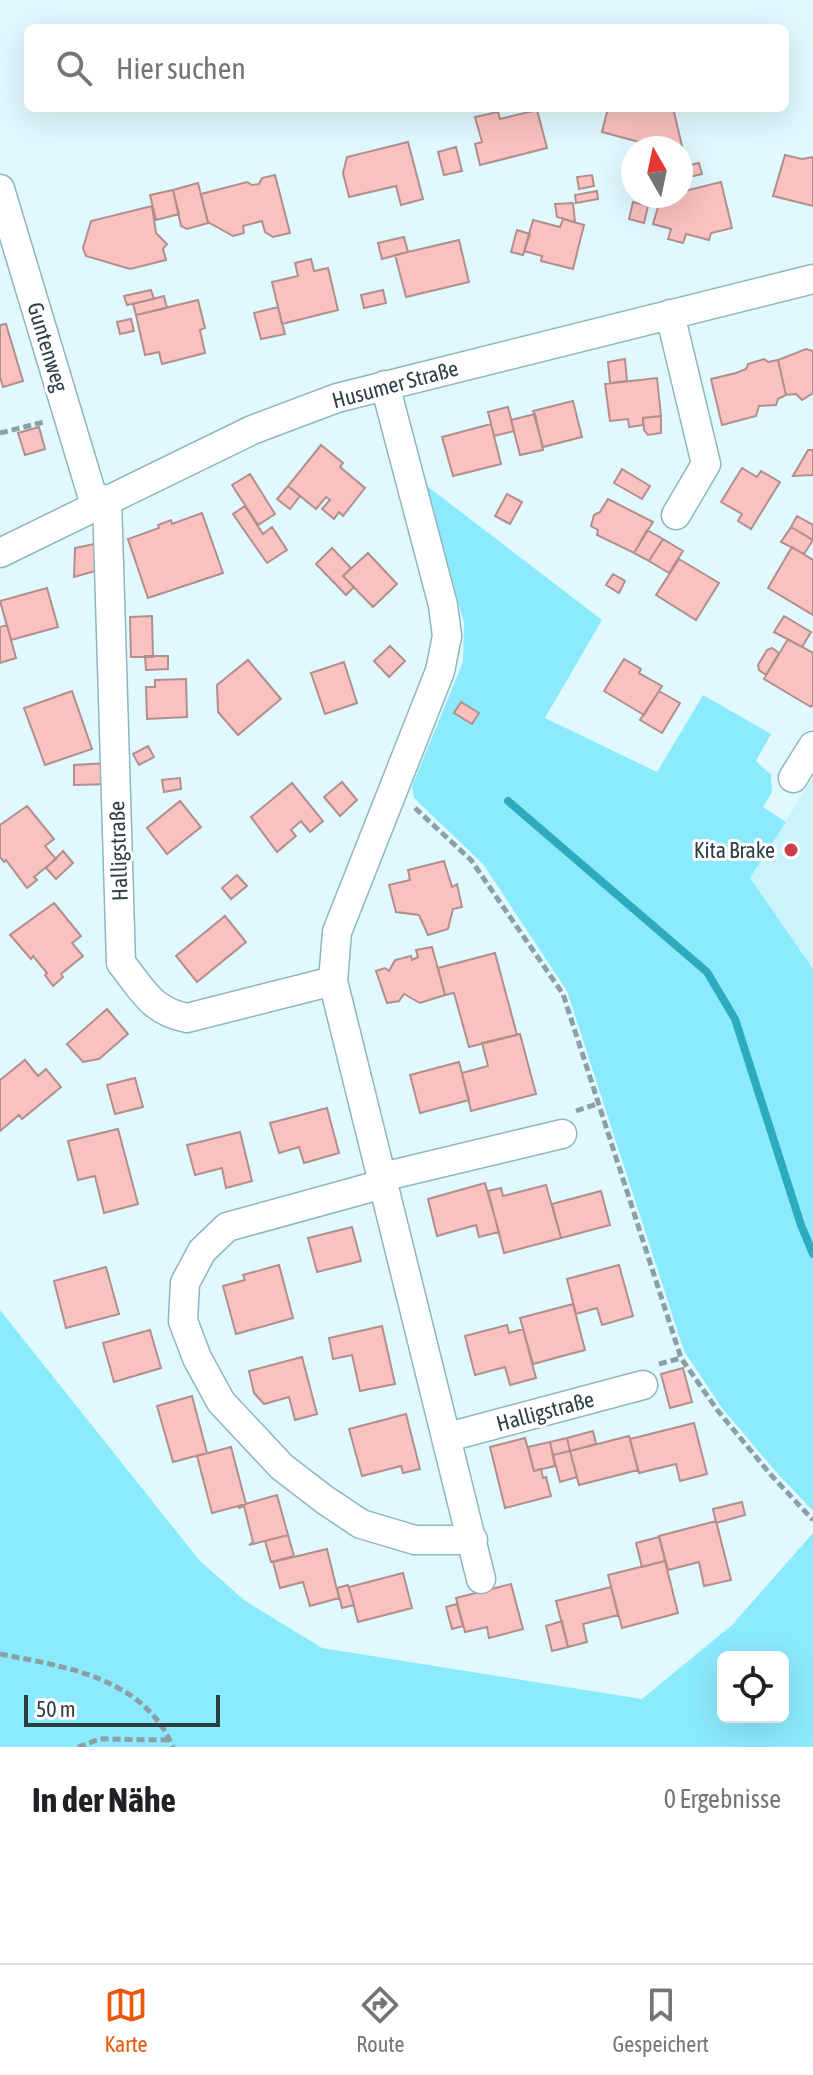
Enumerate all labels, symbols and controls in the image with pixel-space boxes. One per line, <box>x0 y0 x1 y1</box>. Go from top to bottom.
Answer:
search box <box>24 24 789 112</box>
icon: search <box>52 46 96 90</box>
text: Hier suchen <box>116 51 246 85</box>
north arrow <box>621 136 693 208</box>
street label: Guntenweg <box>22 299 74 395</box>
street label: Husumer Straße <box>329 355 461 413</box>
street label: Halligstraße <box>103 801 133 901</box>
place label: Kita Brake <box>694 837 775 863</box>
marker: Kita Brake <box>782 841 800 859</box>
street label: Halligstraße <box>493 1386 597 1436</box>
map controls <box>717 1651 789 1723</box>
button: locate <box>717 1651 789 1723</box>
scale bar <box>24 1691 220 1727</box>
text: 50 m <box>36 1696 76 1722</box>
text: In der Nähe <box>32 1780 176 1819</box>
text: 0 Ergebnisse <box>664 1784 781 1814</box>
tab: Karte <box>104 1983 148 2057</box>
tab: Route <box>356 1983 404 2057</box>
tab: Gespeichert <box>613 1983 709 2057</box>

